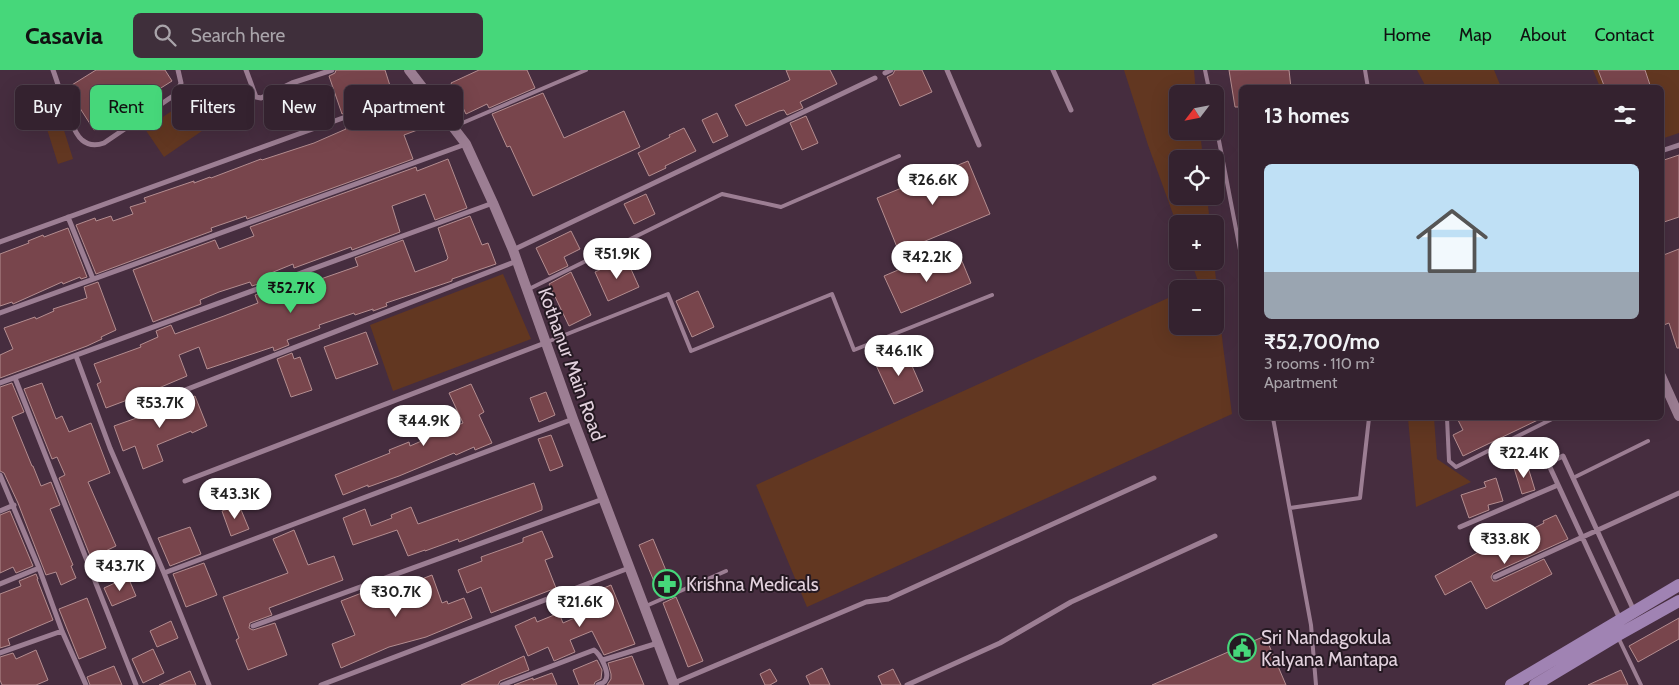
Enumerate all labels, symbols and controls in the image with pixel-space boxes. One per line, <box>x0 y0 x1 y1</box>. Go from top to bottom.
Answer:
search box <box>133 13 483 58</box>
text: Casavia <box>25 21 103 50</box>
icon: search <box>151 21 179 49</box>
text: Search here <box>191 24 285 47</box>
text: Home <box>1383 24 1431 46</box>
text: Map <box>1459 24 1492 46</box>
text: About <box>1520 24 1566 46</box>
text: Contact <box>1594 24 1654 46</box>
chip: Buy <box>15 85 80 130</box>
chip: Rent <box>90 85 162 130</box>
chip: Filters <box>172 85 254 130</box>
chip: New <box>264 85 334 130</box>
chip: Apartment <box>344 85 463 130</box>
north arrow <box>1169 85 1224 140</box>
map controls <box>1169 85 1224 335</box>
icon: filters <box>1611 101 1639 129</box>
text: 13 homes <box>1264 103 1349 128</box>
button: locate <box>1169 150 1224 205</box>
pin: ₹26.6K <box>892 164 974 206</box>
text: ₹26.6K <box>909 170 957 189</box>
icon: home <box>1407 196 1497 286</box>
button: + <box>1169 215 1224 270</box>
pin: ₹51.9K <box>576 238 658 280</box>
pin: ₹42.2K <box>886 240 968 283</box>
text: ₹51.9K <box>594 244 640 263</box>
text: ₹42.2K <box>902 247 952 266</box>
pin: ₹52.7K <box>250 272 332 314</box>
text: ₹52.7K <box>267 278 315 297</box>
button: − <box>1169 280 1224 335</box>
street label: Kothanur Main Road <box>533 284 610 444</box>
text: ₹52,700/mo <box>1264 329 1380 354</box>
pin: ₹46.1K <box>858 334 940 377</box>
text: ₹46.1K <box>876 341 922 360</box>
text: 3 rooms · 110 m² <box>1264 354 1375 373</box>
text: Apartment <box>1264 373 1337 392</box>
pin: ₹53.7K <box>119 386 201 429</box>
text: ₹53.7K <box>136 393 184 412</box>
pin: ₹44.9K <box>383 404 465 447</box>
text: ₹44.9K <box>399 411 449 430</box>
pin: ₹22.4K <box>1483 436 1565 479</box>
text: ₹22.4K <box>1499 443 1549 462</box>
pin: ₹43.3K <box>194 478 276 520</box>
text: ₹43.3K <box>210 484 260 503</box>
pin: ₹33.8K <box>1464 522 1546 565</box>
text: ₹33.8K <box>1480 529 1530 548</box>
pin: ₹43.7K <box>79 550 161 592</box>
text: ₹43.7K <box>95 556 145 575</box>
pharmacy icon: Krishna Medicals <box>652 569 682 599</box>
place label: Krishna Medicals <box>686 573 819 596</box>
pin: ₹30.7K <box>355 576 437 618</box>
text: ₹30.7K <box>371 582 421 601</box>
pin: ₹21.6K <box>539 586 621 628</box>
text: ₹21.6K <box>557 592 603 611</box>
place label: Sri Nandagokula Kalyana Mantapa <box>1261 626 1398 671</box>
public building icon: Sri Nandagokula Kalyana Mantapa <box>1227 633 1257 663</box>

